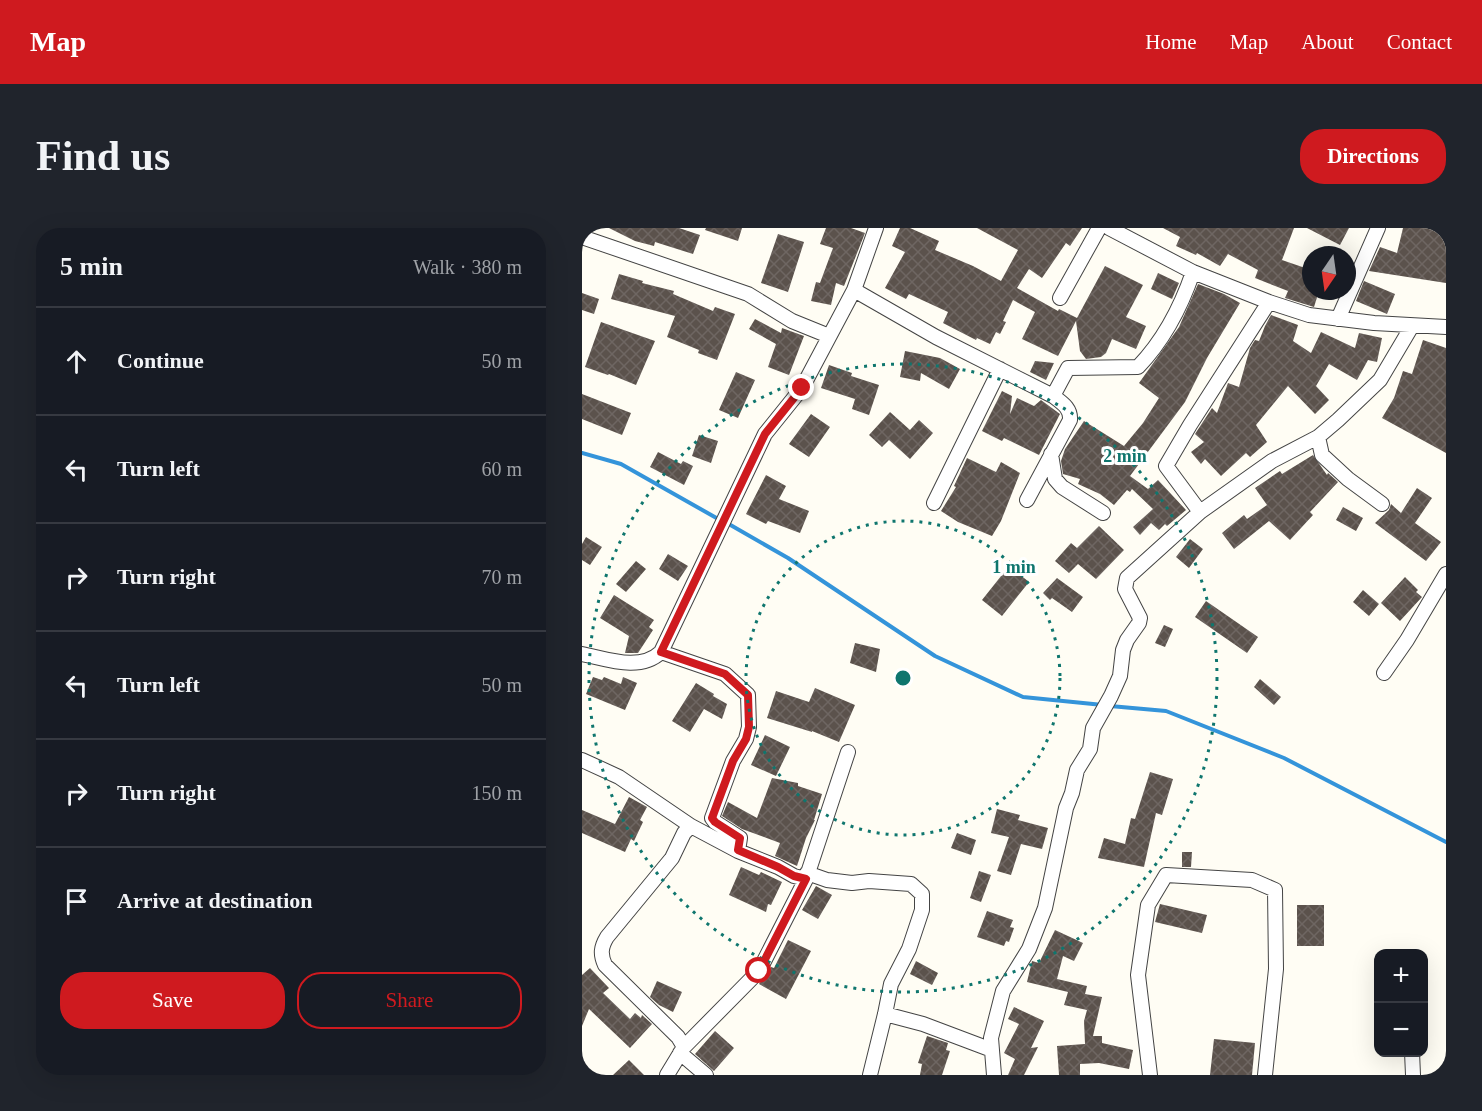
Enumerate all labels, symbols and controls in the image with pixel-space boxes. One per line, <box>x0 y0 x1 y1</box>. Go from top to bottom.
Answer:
text: Map <box>30 26 86 57</box>
text: Home <box>1145 30 1197 54</box>
text: Map <box>1230 30 1268 54</box>
text: About <box>1301 30 1354 54</box>
text: Contact <box>1387 30 1452 54</box>
button: Directions <box>1300 129 1446 184</box>
text: Find us <box>36 133 170 179</box>
north arrow <box>1302 246 1356 300</box>
text: 5 min <box>60 252 123 281</box>
text: Walk · 380 m <box>413 256 522 278</box>
icon: ahead <box>60 345 93 378</box>
text: Continue <box>117 348 204 373</box>
text: 50 m <box>481 350 522 372</box>
route end <box>788 374 814 400</box>
text: 2 min <box>1103 446 1147 466</box>
icon: left <box>60 453 93 486</box>
text: Turn left <box>117 456 200 481</box>
text: 60 m <box>481 458 522 480</box>
text: 1 min <box>992 557 1036 577</box>
icon: right <box>60 561 93 594</box>
text: Turn right <box>117 564 216 589</box>
text: 70 m <box>481 566 522 588</box>
centre of rings <box>893 668 913 688</box>
icon: left <box>60 669 93 702</box>
text: Turn left <box>117 672 200 697</box>
text: 50 m <box>481 674 522 696</box>
icon: right <box>60 777 93 810</box>
text: Turn right <box>117 780 216 805</box>
text: 150 m <box>471 782 522 804</box>
icon: arrive <box>60 885 93 918</box>
text: Arrive at destination <box>117 888 313 913</box>
map controls <box>1374 949 1428 1057</box>
button: + <box>1374 949 1428 1003</box>
route start <box>745 957 771 983</box>
button: Save <box>60 972 285 1029</box>
button: Share <box>297 972 522 1029</box>
button: − <box>1374 1003 1428 1057</box>

